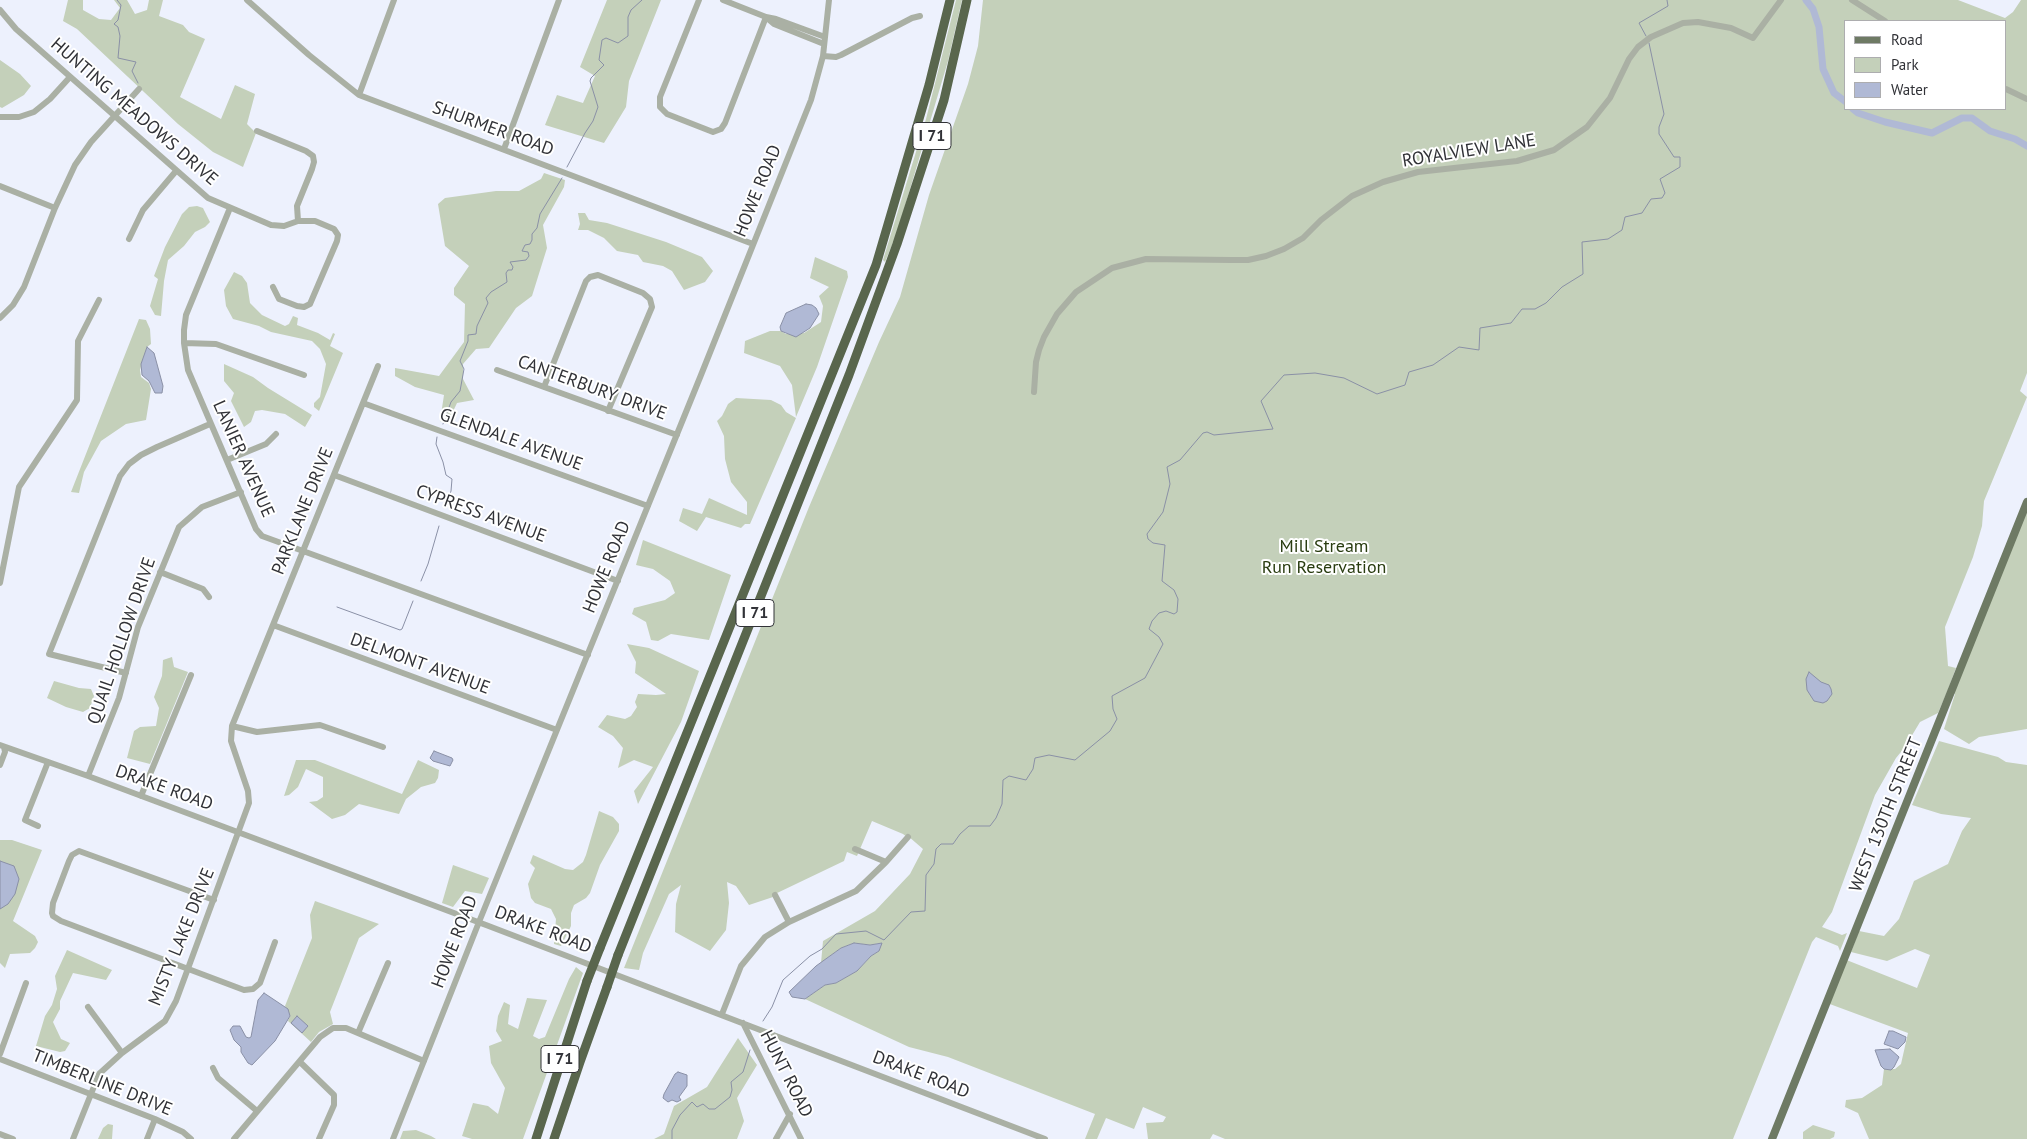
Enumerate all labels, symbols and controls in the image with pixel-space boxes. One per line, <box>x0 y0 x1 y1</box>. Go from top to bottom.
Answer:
legend <box>1844 20 2007 110</box>
text: Road <box>1891 30 1923 49</box>
street label: HUNTING MEADOWS DRIVE <box>46 34 222 190</box>
text: Park <box>1891 55 1919 74</box>
text: Water <box>1891 80 1928 99</box>
street label: SHURMER ROAD <box>429 97 557 161</box>
road number: I 71 <box>913 122 951 150</box>
street label: ROYALVIEW LANE <box>1401 130 1537 172</box>
street label: HOWE ROAD <box>730 142 786 240</box>
street label: CANTERBURY DRIVE <box>514 351 670 425</box>
street label: LANIER AVENUE <box>208 397 278 521</box>
street label: GLENDALE AVENUE <box>436 404 586 476</box>
street label: PARKLANE DRIVE <box>268 444 338 578</box>
street label: CYPRESS AVENUE <box>413 480 549 548</box>
street label: HOWE ROAD <box>579 518 635 616</box>
park label: Mill Stream Run Reservation <box>1262 536 1386 578</box>
street label: QUAIL HOLLOW DRIVE <box>83 555 161 727</box>
road number: I 71 <box>736 600 774 626</box>
street label: DELMONT AVENUE <box>347 629 493 699</box>
street label: WEST 130TH STREET <box>1845 735 1927 895</box>
street label: DRAKE ROAD <box>112 760 216 816</box>
street label: MISTY LAKE DRIVE <box>145 865 219 1009</box>
street label: HOWE ROAD <box>427 893 483 991</box>
street label: DRAKE ROAD <box>491 902 595 958</box>
street label: HUNT ROAD <box>755 1027 817 1121</box>
street label: TIMBERLINE DRIVE <box>29 1045 175 1121</box>
road number: I 71 <box>541 1046 579 1072</box>
street label: DRAKE ROAD <box>869 1047 973 1103</box>

